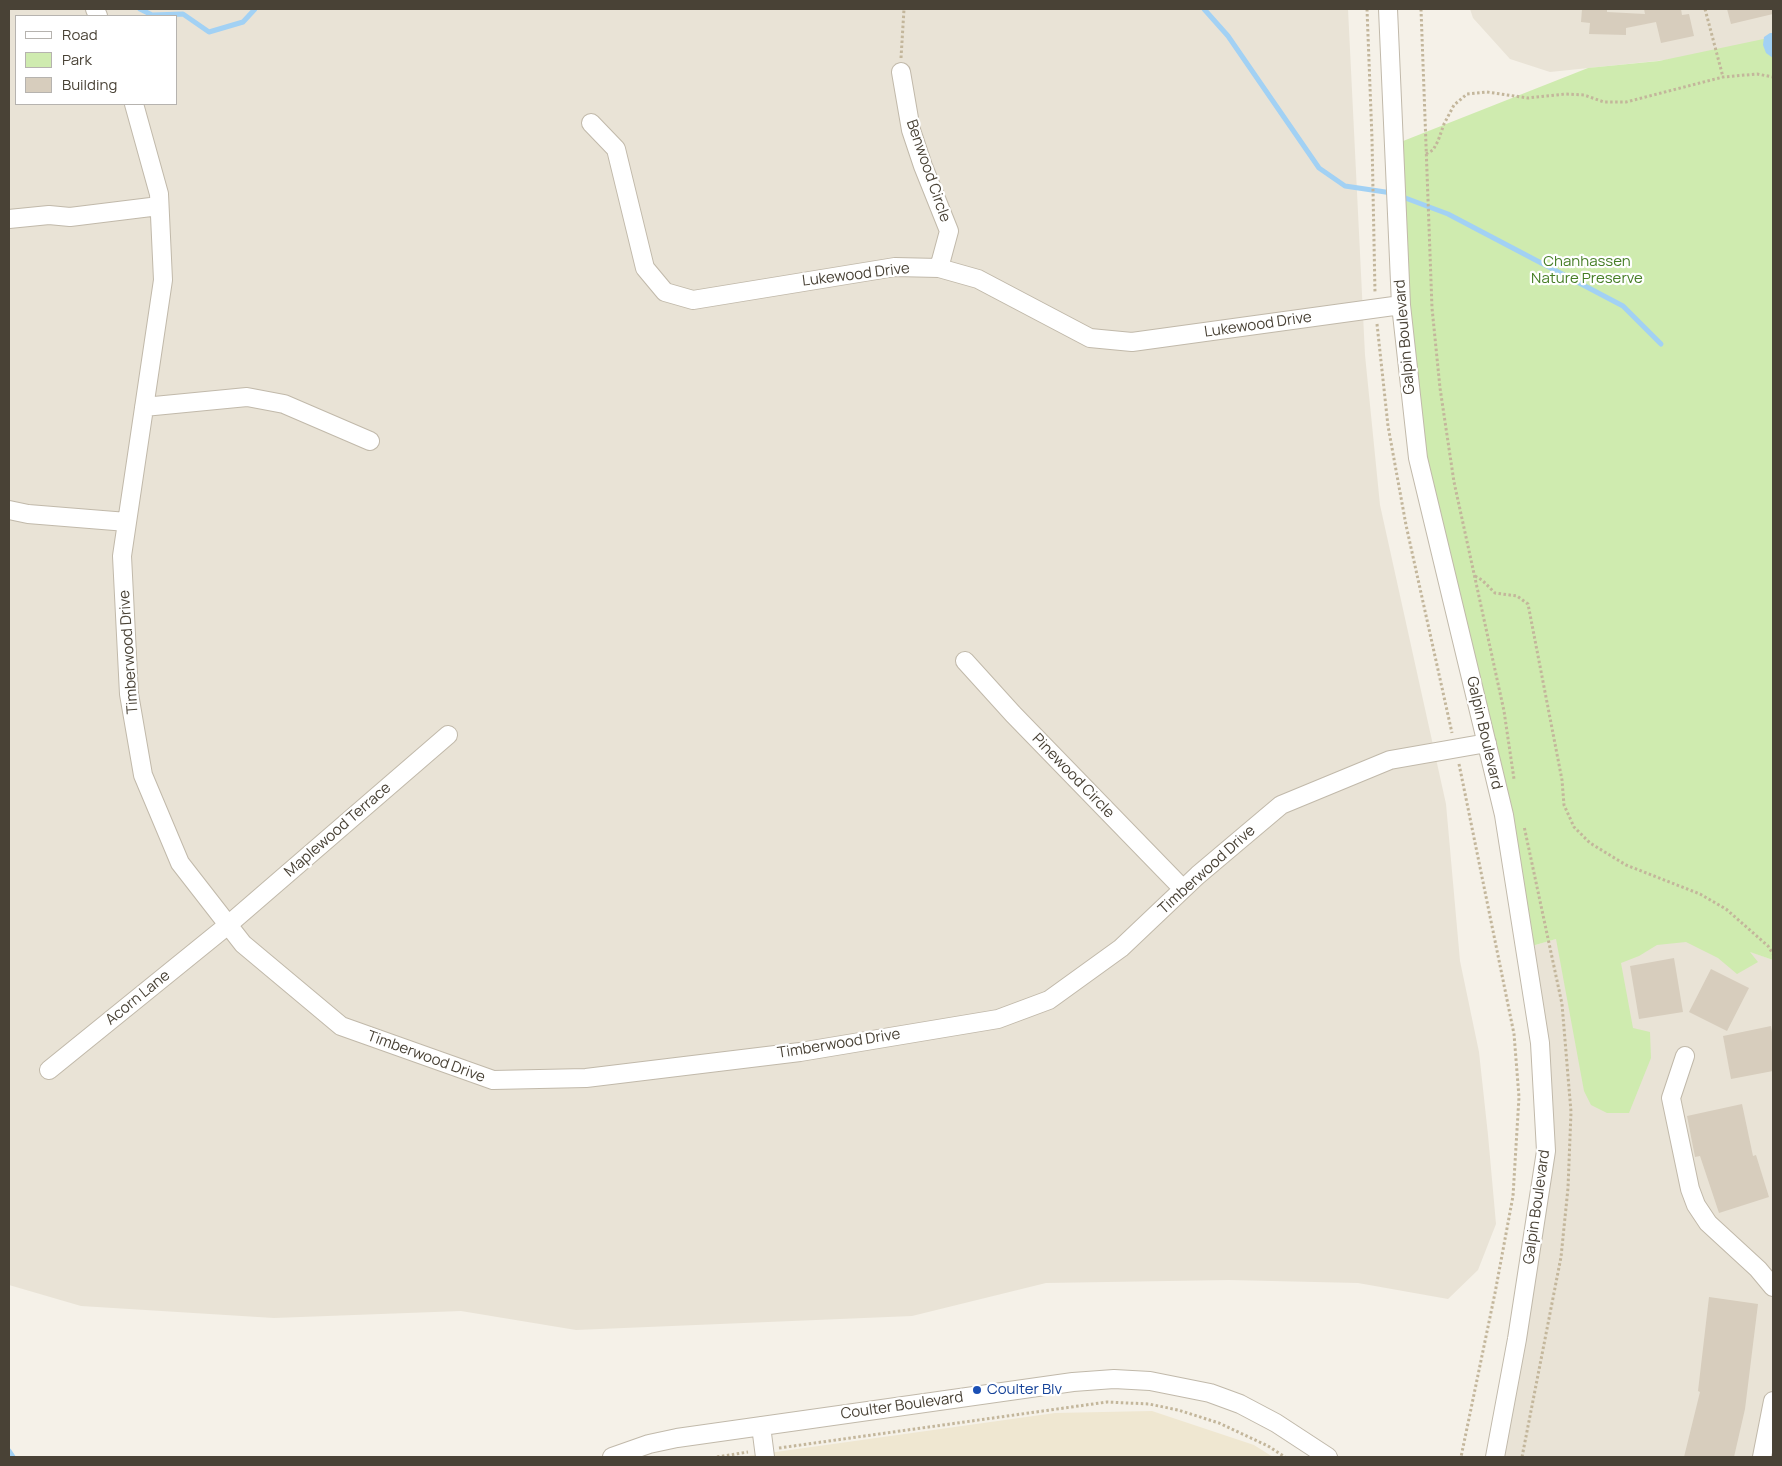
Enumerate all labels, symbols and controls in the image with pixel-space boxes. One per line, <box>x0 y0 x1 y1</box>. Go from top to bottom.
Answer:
legend <box>15 15 178 105</box>
text: Road <box>62 24 98 45</box>
text: Park <box>62 49 92 70</box>
text: Building <box>62 74 117 95</box>
street label: Benwood Circle <box>902 117 954 225</box>
park label: Chanhassen Nature Preserve <box>1531 253 1643 288</box>
street label: Lukewood Drive <box>801 259 911 291</box>
street label: Galpin Boulevard <box>1391 279 1419 395</box>
street label: Lukewood Drive <box>1203 309 1313 341</box>
street label: Timberwood Drive <box>116 589 142 715</box>
street label: Galpin Boulevard <box>1462 675 1506 791</box>
street label: Pinewood Circle <box>1028 730 1118 822</box>
street label: Maplewood Terrace <box>281 779 395 881</box>
street label: Timberwood Drive <box>1155 822 1259 918</box>
street label: Acorn Lane <box>102 967 174 1029</box>
street label: Timberwood Drive <box>776 1025 902 1063</box>
street label: Timberwood Drive <box>365 1027 487 1087</box>
street label: Galpin Boulevard <box>1520 1149 1554 1265</box>
place label: Coulter Blv <box>987 1381 1062 1399</box>
marker: Coulter Blv <box>971 1384 983 1396</box>
street label: Coulter Boulevard <box>840 1388 964 1424</box>

